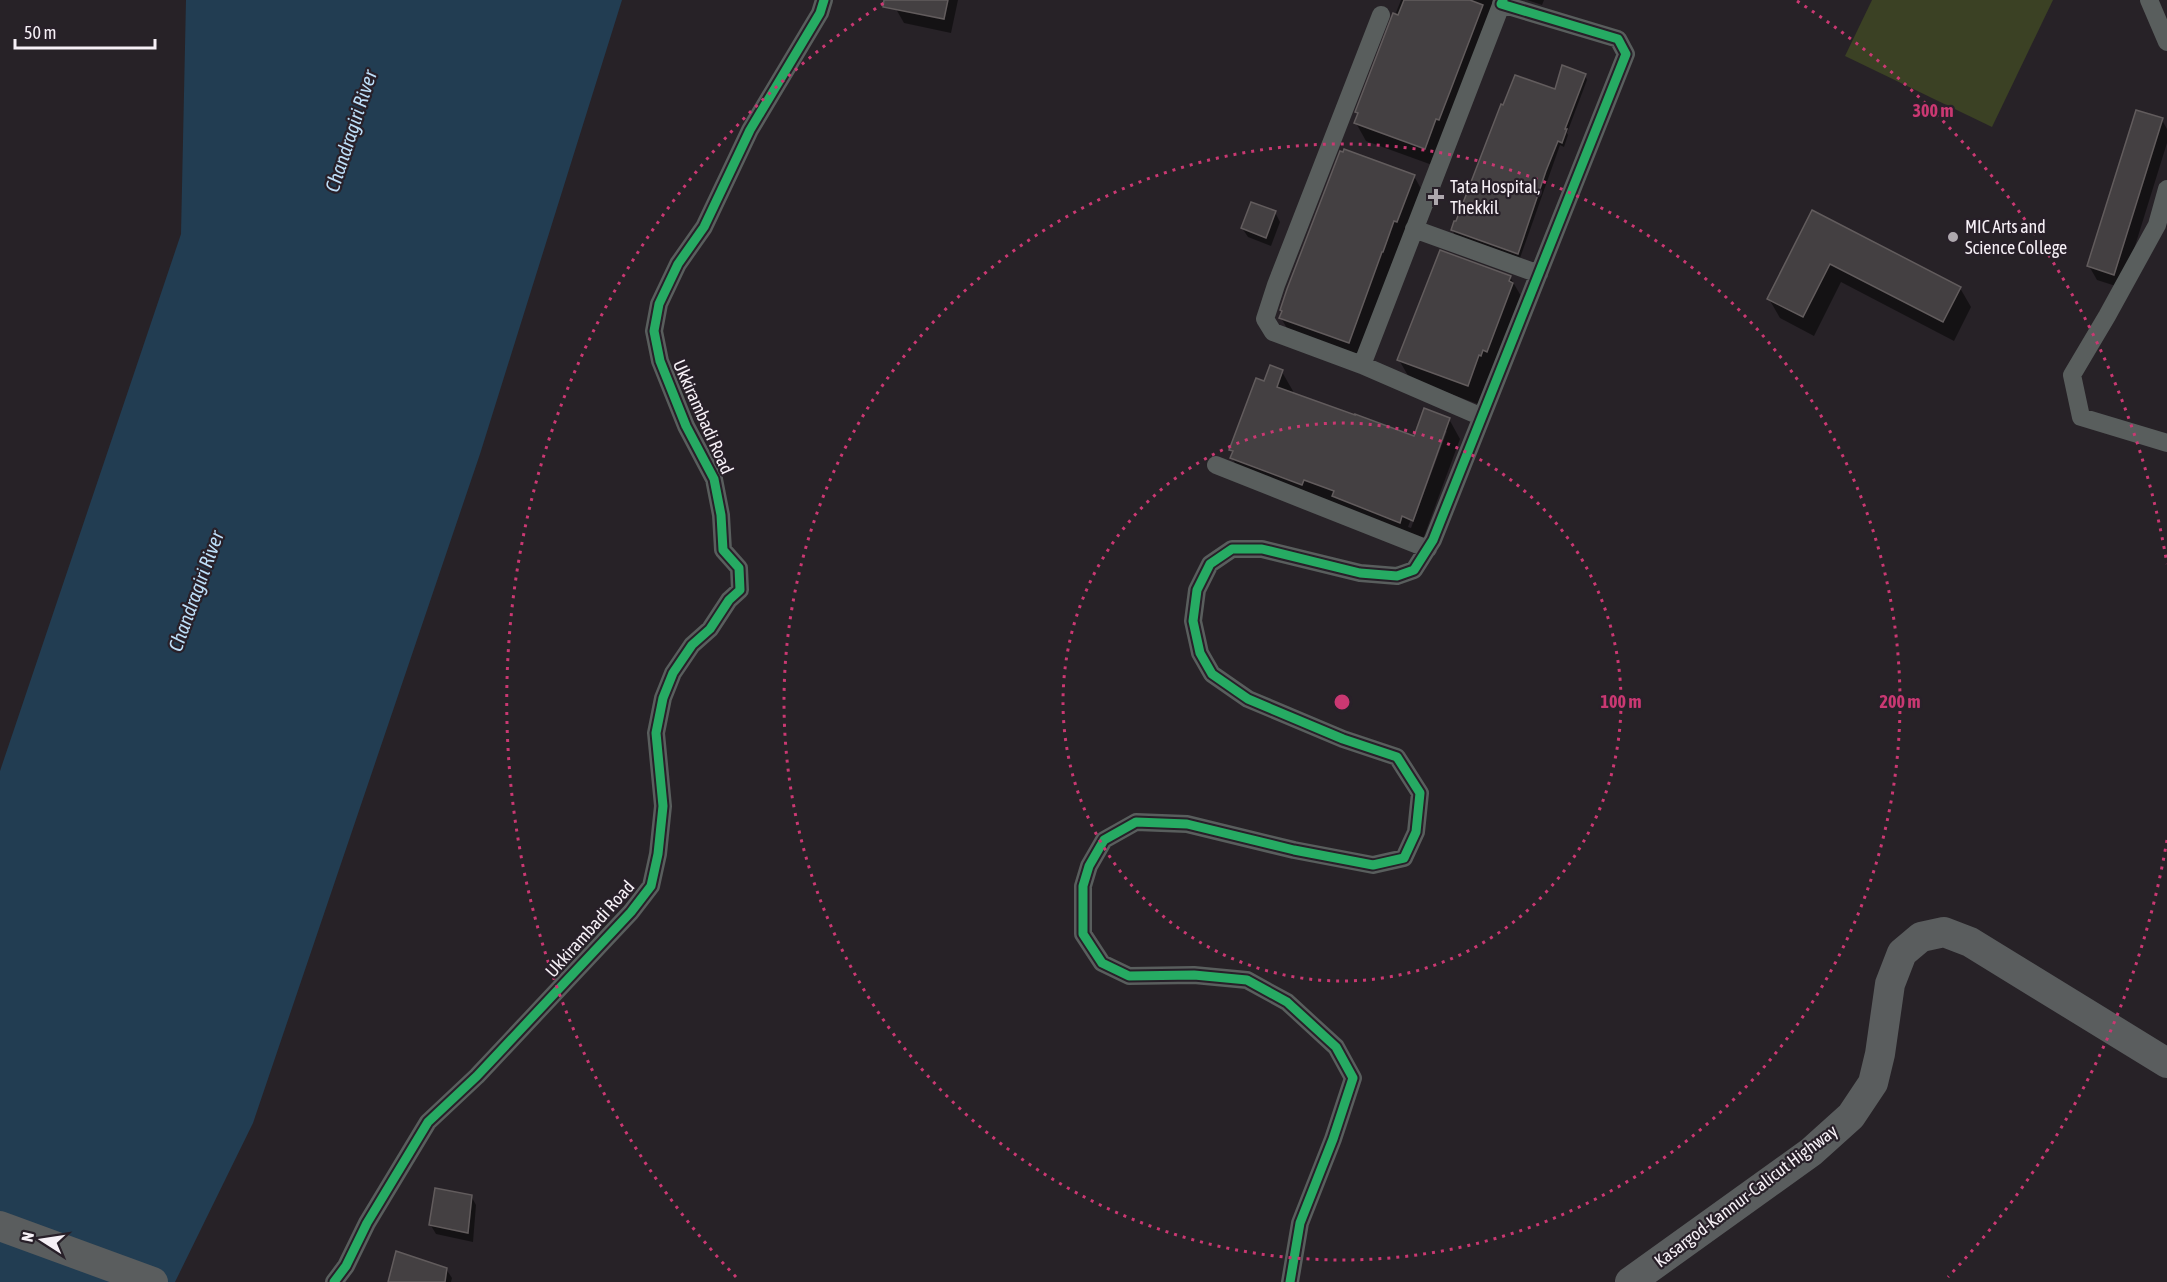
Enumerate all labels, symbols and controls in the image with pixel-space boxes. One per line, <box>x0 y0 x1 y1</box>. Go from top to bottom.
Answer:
scale bar <box>15 12 154 50</box>
text: 50 m <box>24 22 56 43</box>
water label: Chandragiri River <box>320 66 381 195</box>
text: 300 m <box>1913 100 1953 121</box>
place label: Tata Hospital, Thekkil <box>1450 176 1541 218</box>
marker: Tata Hospital, Thekkil <box>1427 188 1445 206</box>
place label: MIC Arts and Science College <box>1965 216 2067 258</box>
marker: MIC Arts and Science College <box>1946 230 1960 244</box>
street label: Ukkirambadi Road <box>669 356 738 477</box>
water label: Chandragiri River <box>163 526 228 654</box>
text: 100 m <box>1601 691 1641 712</box>
text: 200 m <box>1880 691 1920 712</box>
centre of rings <box>1332 692 1352 712</box>
street label: Ukkirambadi Road <box>541 876 638 981</box>
street label: Kasargod-Kannur-Calicut Highway <box>1650 1120 1841 1271</box>
north arrow <box>12 1210 72 1270</box>
text: N <box>18 1230 37 1243</box>

